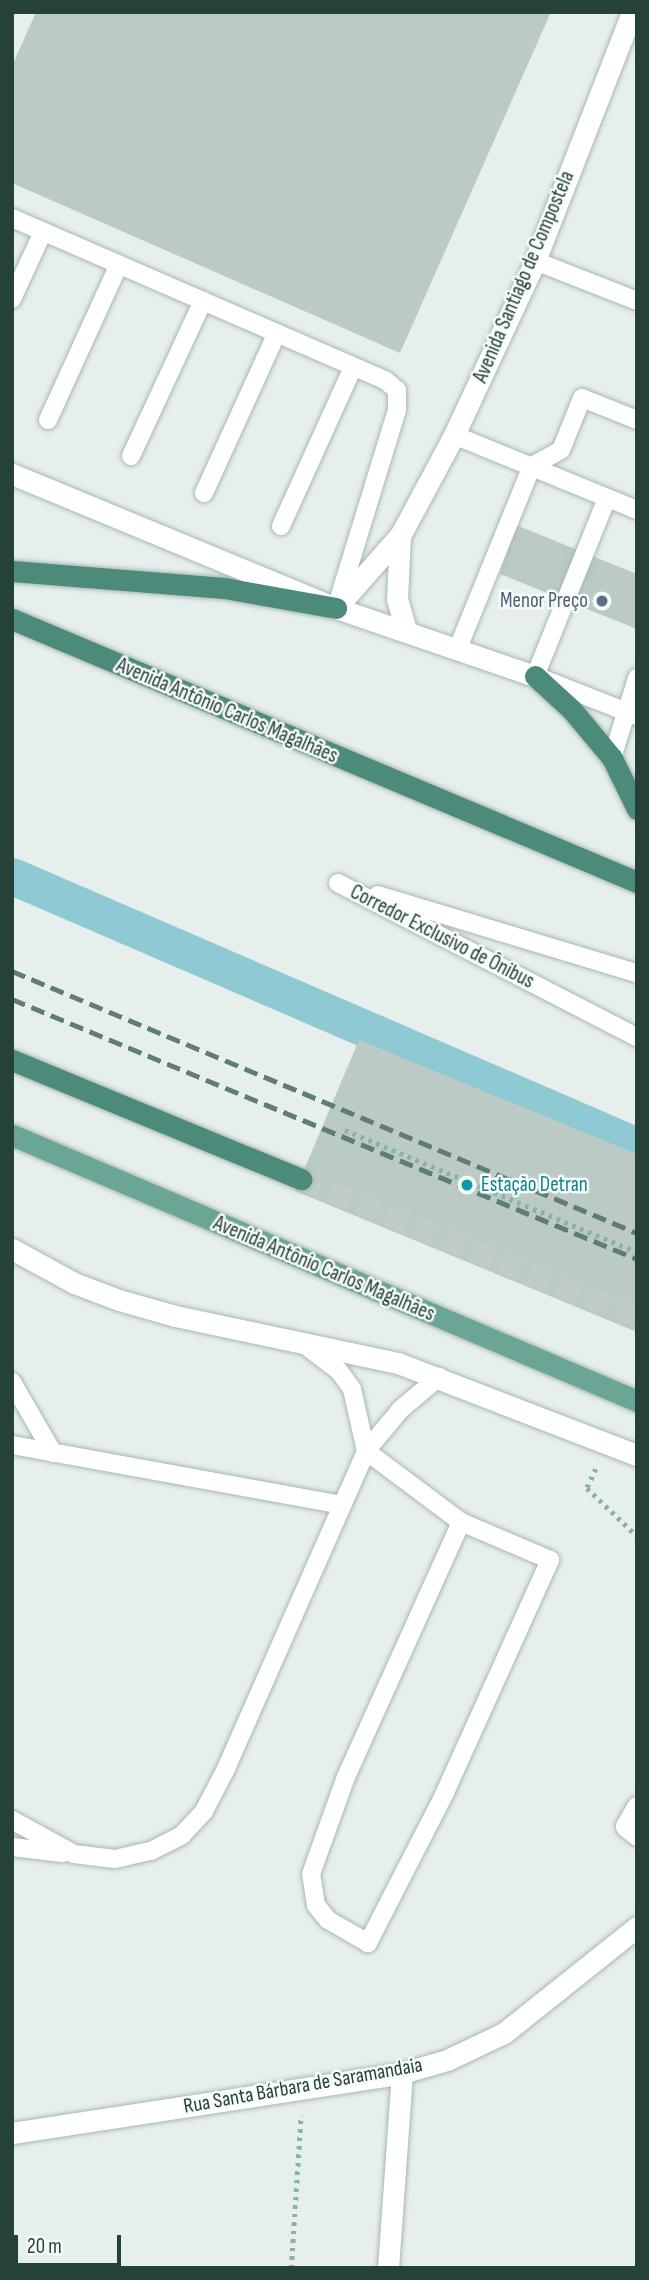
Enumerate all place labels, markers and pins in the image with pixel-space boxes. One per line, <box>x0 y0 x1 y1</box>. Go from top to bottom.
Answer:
place label: Menor Preço <box>500 588 588 614</box>
marker: Menor Preço <box>594 593 610 609</box>
place label: Estação Detran <box>481 1172 588 1198</box>
marker: Estação Detran <box>459 1177 475 1193</box>

